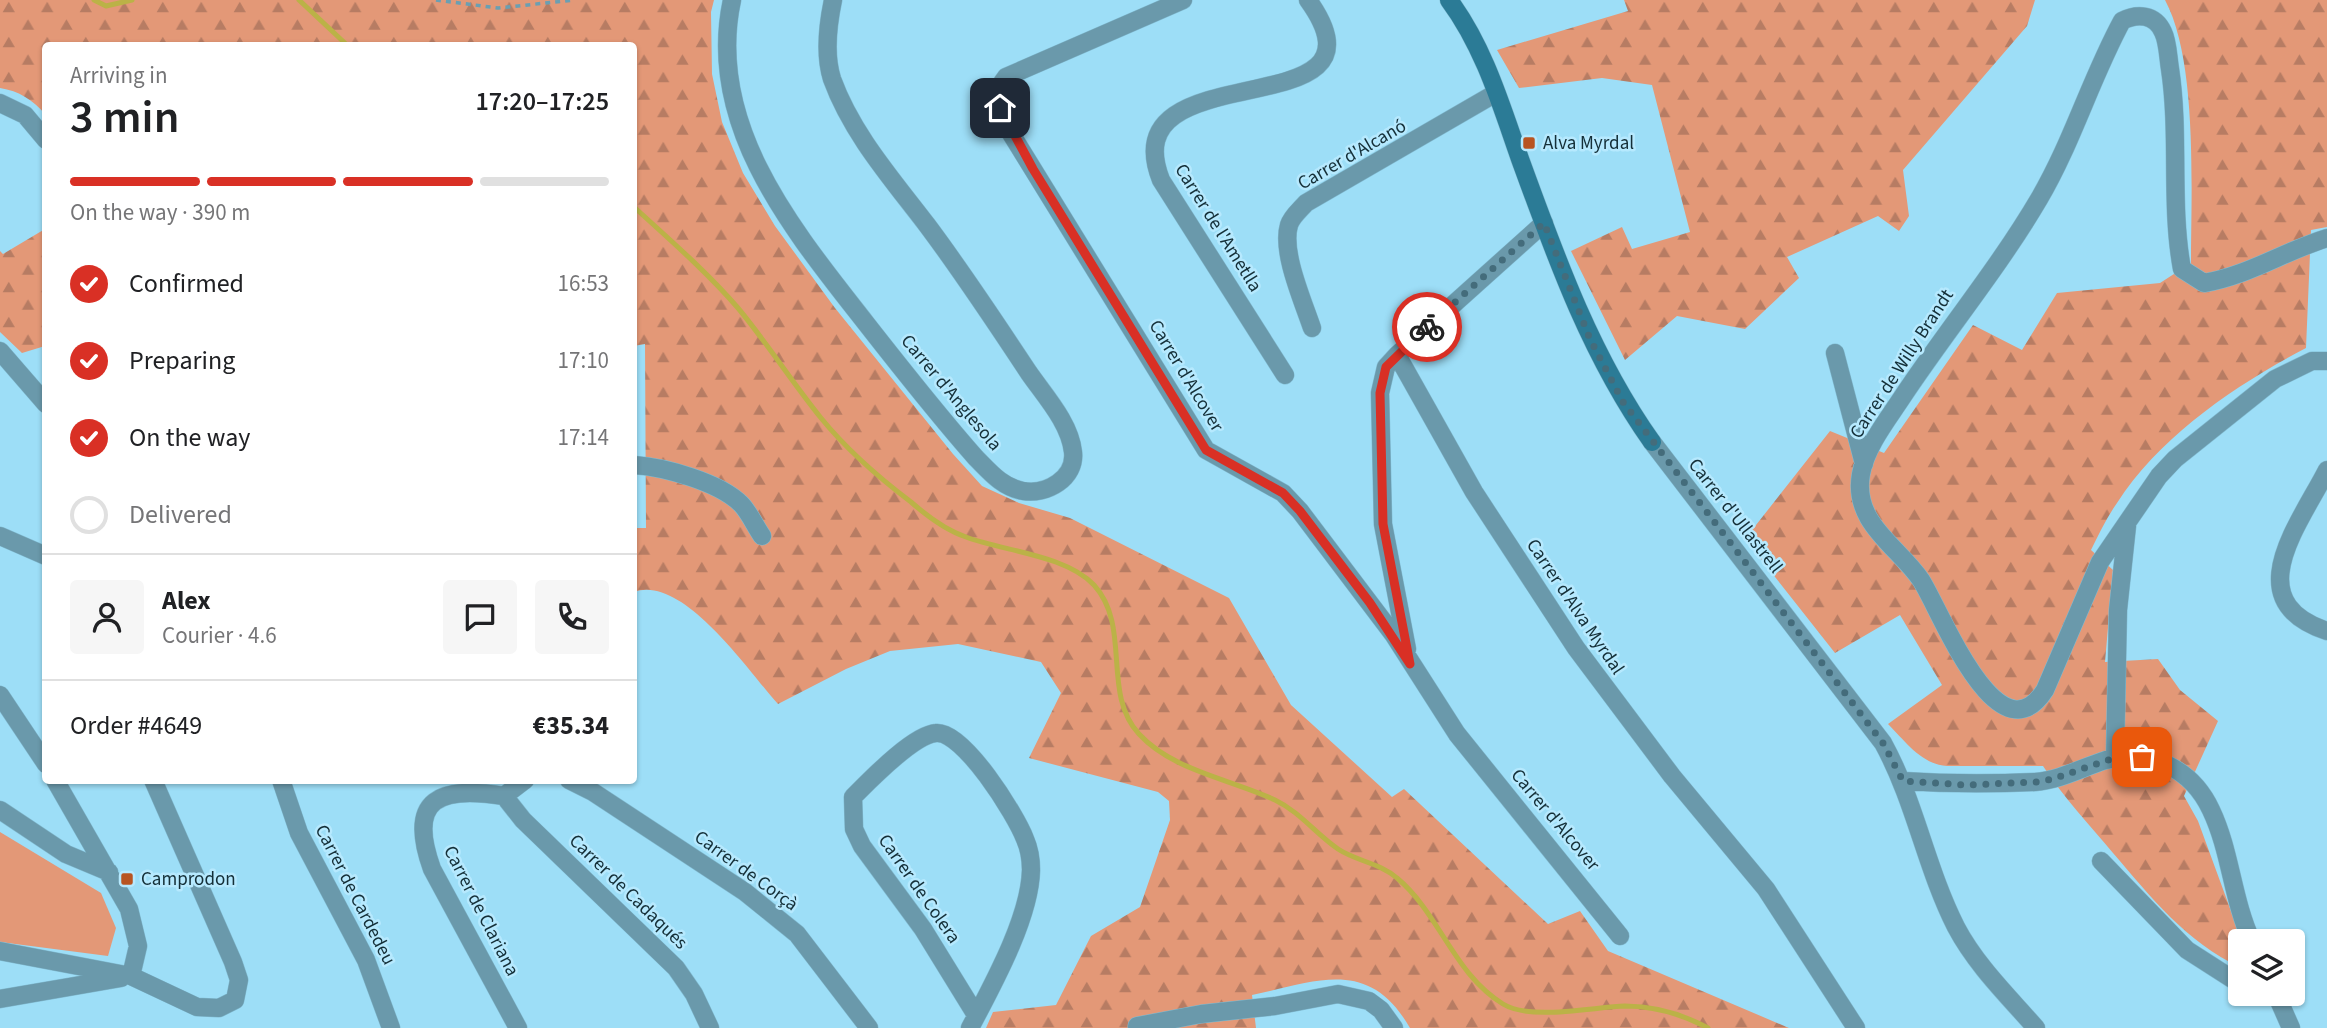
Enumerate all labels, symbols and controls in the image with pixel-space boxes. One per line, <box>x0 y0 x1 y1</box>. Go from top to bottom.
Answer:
text: Arriving in <box>70 59 168 92</box>
pin <box>970 78 1030 138</box>
text: 17:20–17:25 <box>476 83 609 120</box>
text: 3 min <box>70 85 179 150</box>
icon: home <box>981 89 1019 127</box>
street label: Carrer d'Alcanó <box>1293 113 1411 197</box>
place label: Alva Myrdal <box>1543 130 1634 157</box>
marker: Alva Myrdal <box>1521 135 1537 151</box>
street label: Carrer de l'Ametlla <box>1168 159 1268 297</box>
text: On the way · 390 m <box>70 196 250 229</box>
icon: check <box>70 265 108 303</box>
text: Confirmed <box>129 265 244 302</box>
text: 16:53 <box>558 267 609 300</box>
street label: Carrer de Willy Brandt <box>1844 284 1961 444</box>
courier <box>1392 292 1462 362</box>
icon: bike <box>1408 308 1446 346</box>
street label: Carrer d'Alcover <box>1142 315 1230 437</box>
street label: Carrer d'Anglesola <box>894 329 1008 457</box>
icon: check <box>70 342 108 380</box>
text: Preparing <box>129 342 235 379</box>
text: 17:10 <box>558 344 609 377</box>
icon: check <box>70 419 108 457</box>
text: On the way <box>129 419 250 456</box>
text: 17:14 <box>558 421 609 454</box>
street label: Carrer d'Ullastrell <box>1681 453 1789 579</box>
text: Delivered <box>129 496 232 533</box>
street label: Carrer d'Alva Myrdal <box>1519 534 1631 680</box>
button: person <box>70 580 144 654</box>
button: chat <box>443 580 517 654</box>
button: phone <box>535 580 609 654</box>
text: Alex <box>162 582 211 619</box>
text: Courier · 4.6 <box>162 619 277 652</box>
text: Order #4649 <box>70 707 202 744</box>
text: €35.34 <box>533 707 609 744</box>
pin <box>2112 727 2172 787</box>
icon: bag <box>2123 738 2161 776</box>
street label: Carrer d'Alcover <box>1504 763 1606 877</box>
street label: Carrer de Cardedeu <box>308 820 402 970</box>
street label: Carrer de Corçà <box>688 824 804 918</box>
street label: Carrer de Cadaqués <box>563 828 693 956</box>
street label: Carrer de Colera <box>871 829 967 949</box>
street label: Carrer de Clariana <box>436 841 526 981</box>
place label: Camprodon <box>141 866 236 893</box>
marker: Camprodon <box>119 871 135 887</box>
map controls <box>2228 929 2305 1006</box>
button: layers <box>2228 929 2305 1006</box>

